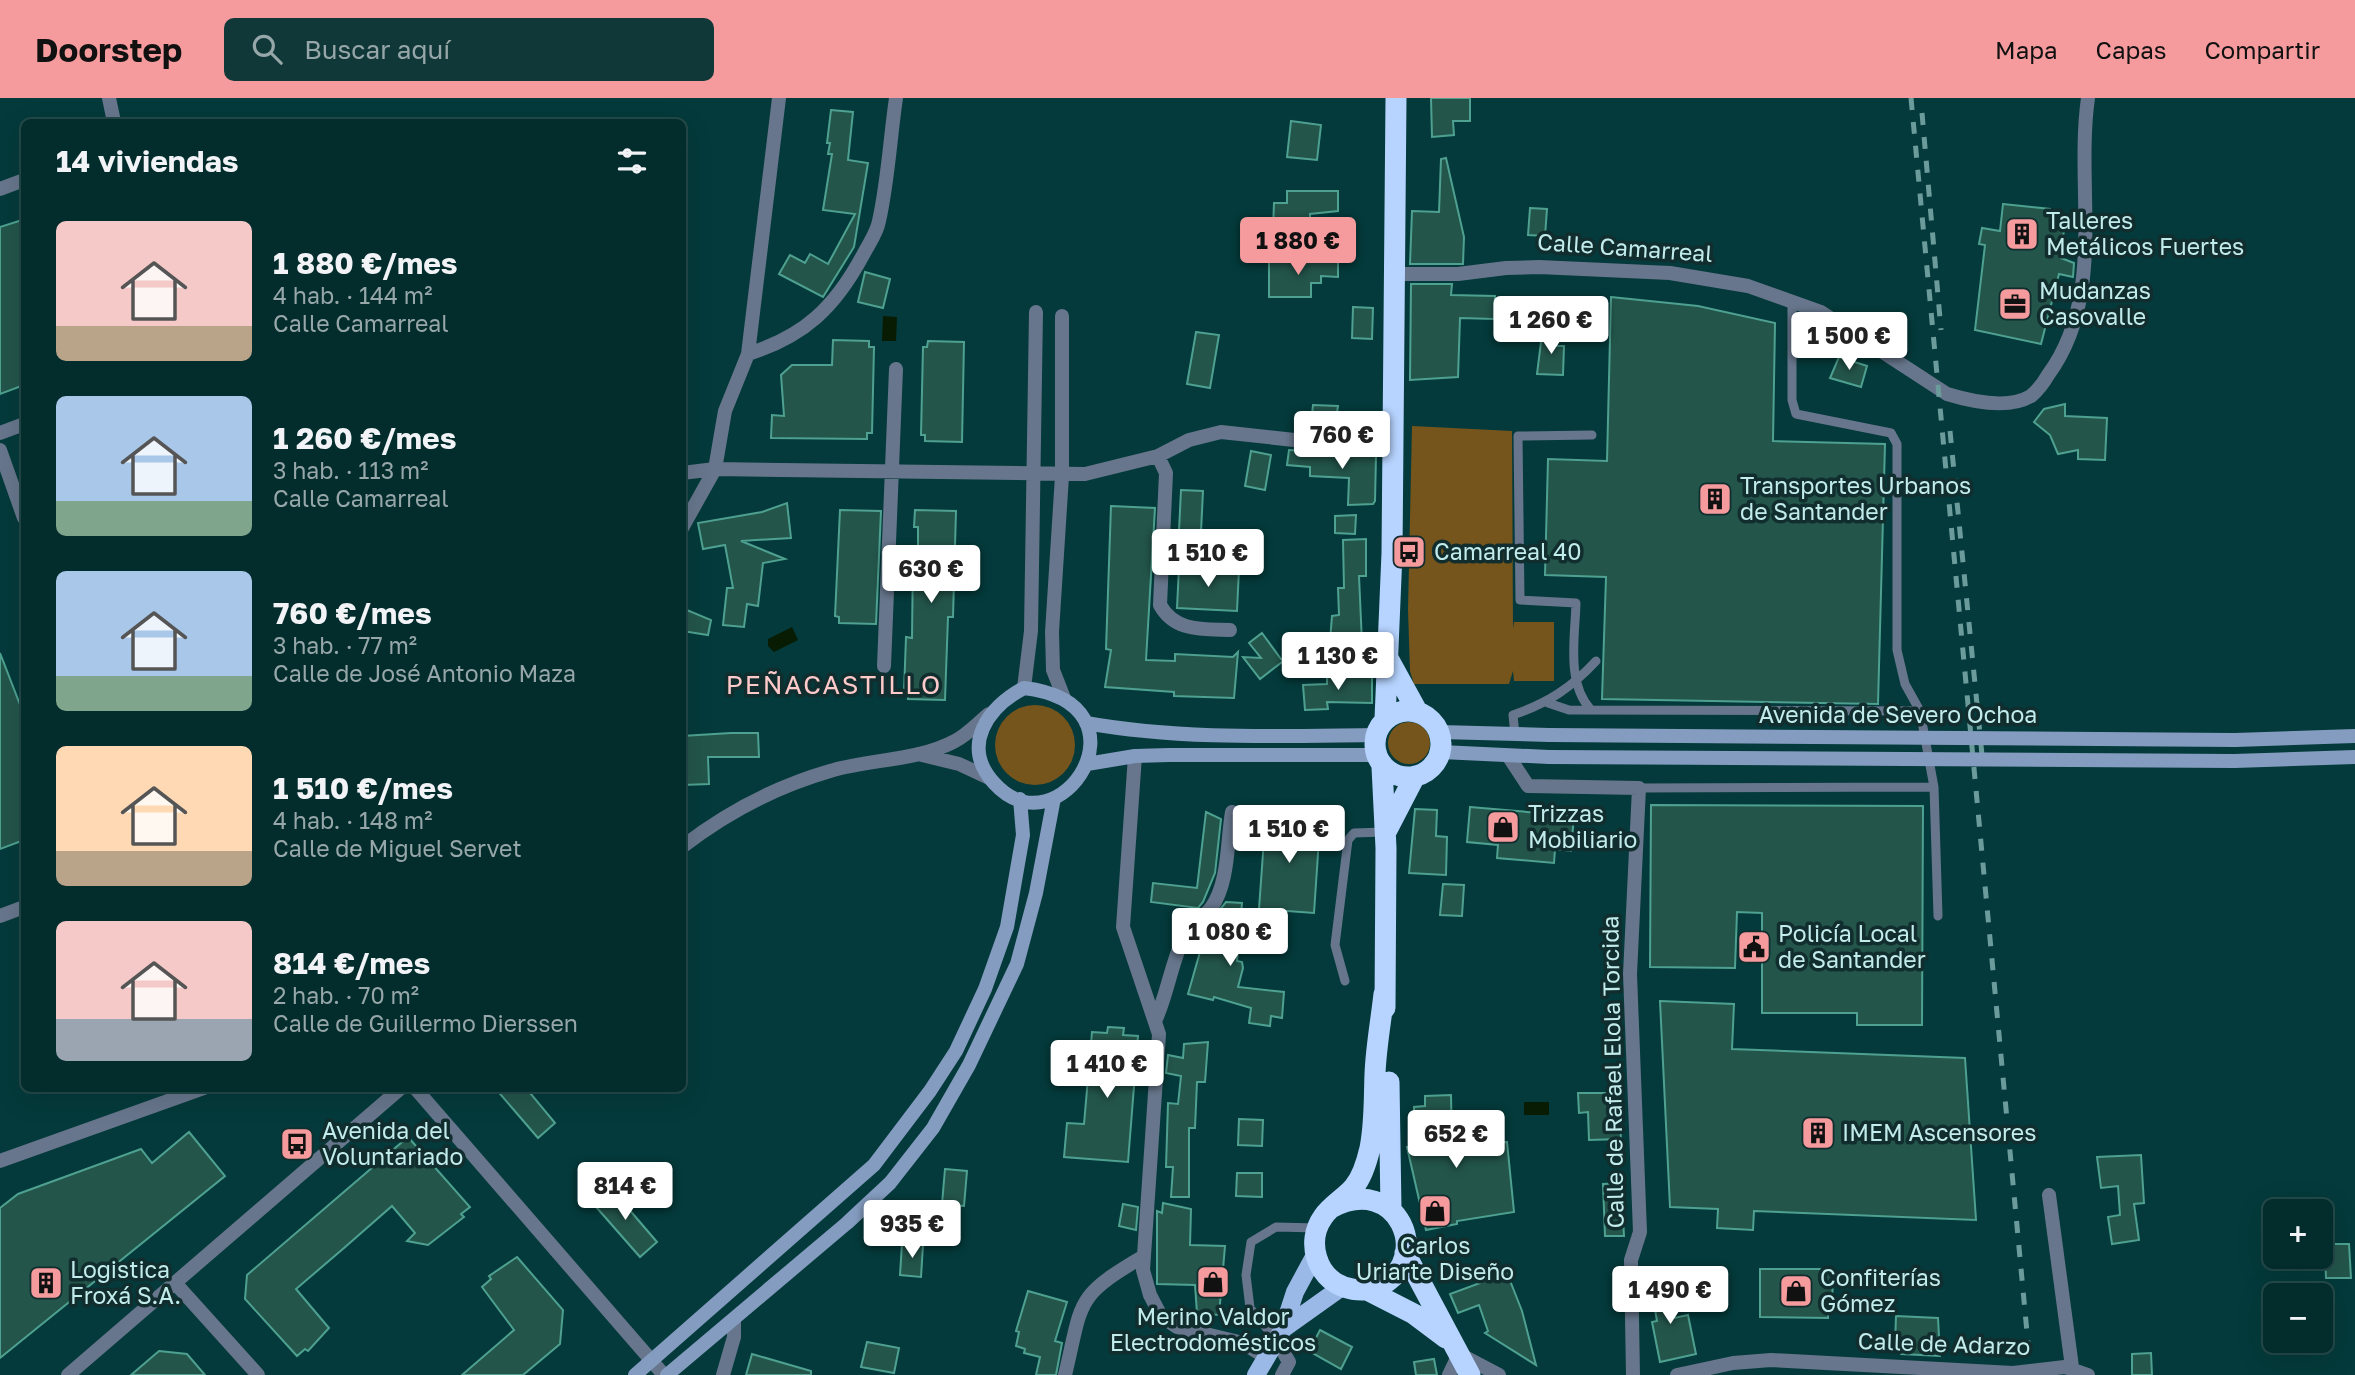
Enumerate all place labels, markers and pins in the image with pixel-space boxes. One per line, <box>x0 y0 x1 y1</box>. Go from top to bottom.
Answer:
place label: Talleres Metálicos Fuertes <box>2046 206 2244 260</box>
building icon: Talleres Metálicos Fuertes <box>2003 215 2041 253</box>
pin: 1 880 € <box>1233 218 1363 277</box>
place label: Mudanzas Casovalle <box>2039 276 2151 330</box>
office icon: Mudanzas Casovalle <box>1996 285 2034 323</box>
pin: 1 260 € <box>1486 296 1616 356</box>
pin: 1 500 € <box>1784 313 1914 372</box>
pin: 760 € <box>1293 412 1391 471</box>
place label: Transportes Urbanos de Santander <box>1740 471 1971 525</box>
building icon: Transportes Urbanos de Santander <box>1696 480 1734 518</box>
pin: 1 510 € <box>1143 530 1273 589</box>
bus stop icon: Camarreal 40 <box>1390 533 1428 571</box>
place label: Camarreal 40 <box>1434 537 1581 565</box>
pin: 630 € <box>882 546 980 605</box>
pin: 1 130 € <box>1273 632 1403 692</box>
place label: Trizzas Mobiliario <box>1528 799 1637 853</box>
pin: 1 510 € <box>1224 806 1354 865</box>
shop icon: Trizzas Mobiliario <box>1484 808 1522 846</box>
pin: 1 080 € <box>1165 908 1295 968</box>
place label: Policía Local de Santander <box>1778 919 1926 973</box>
public building icon: Policía Local de Santander <box>1735 928 1773 966</box>
pin: 1 410 € <box>1042 1040 1172 1100</box>
pin: 652 € <box>1407 1110 1505 1170</box>
building icon: IMEM Ascensores <box>1799 1114 1837 1152</box>
place label: Avenida del Voluntariado <box>322 1116 463 1170</box>
place label: IMEM Ascensores <box>1842 1118 2036 1146</box>
bus stop icon: Avenida del Voluntariado <box>278 1125 316 1163</box>
pin: 814 € <box>576 1162 674 1222</box>
shop icon: Carlos Uriarte Diseño <box>1416 1192 1454 1230</box>
pin: 935 € <box>863 1200 961 1260</box>
place label: Carlos Uriarte Diseño <box>1356 1231 1514 1285</box>
place label: Logistica Froxá S.A. <box>70 1255 181 1309</box>
shop icon: Merino Valdor Electrodomésticos <box>1194 1263 1232 1301</box>
place label: Confiterías Gómez <box>1820 1263 1941 1317</box>
building icon: Logistica Froxá S.A. <box>27 1264 65 1302</box>
pin: 1 490 € <box>1605 1266 1735 1326</box>
shop icon: Confiterías Gómez <box>1777 1272 1815 1310</box>
place label: Merino Valdor Electrodomésticos <box>1110 1302 1316 1356</box>

